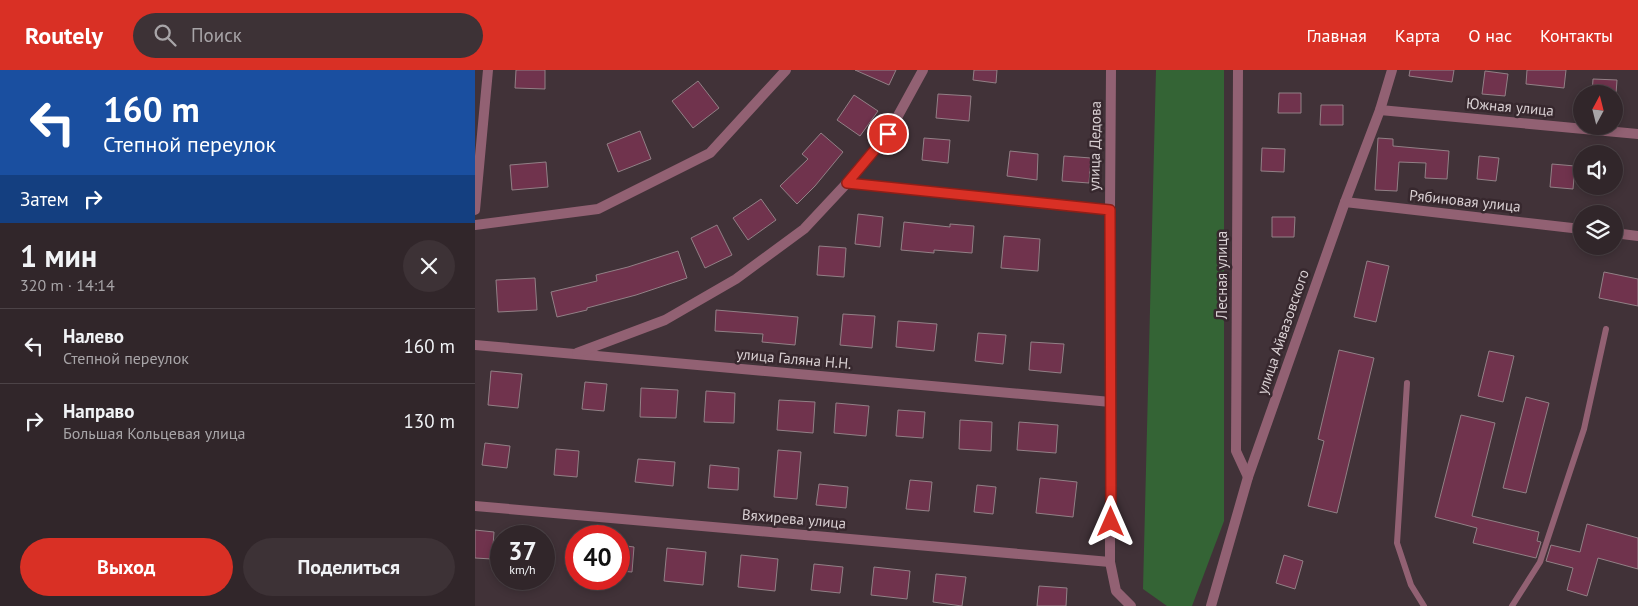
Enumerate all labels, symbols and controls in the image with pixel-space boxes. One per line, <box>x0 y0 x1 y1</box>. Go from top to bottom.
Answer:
search box <box>133 13 483 58</box>
text: Routely <box>25 20 103 51</box>
icon: search <box>151 21 179 49</box>
text: Поиск <box>191 23 242 47</box>
text: Главная <box>1306 24 1367 47</box>
text: Карта <box>1395 24 1440 47</box>
text: О нас <box>1468 24 1512 47</box>
text: Контакты <box>1540 24 1613 47</box>
north arrow <box>1573 85 1623 135</box>
map controls <box>1573 85 1623 255</box>
text: 160 m <box>103 86 200 132</box>
icon: left <box>20 90 85 155</box>
street label: Южная улица <box>1465 93 1555 120</box>
street label: улица Дедова <box>1084 101 1105 191</box>
pin <box>867 113 909 155</box>
icon: arrive <box>874 120 902 148</box>
text: Степной переулок <box>103 130 276 158</box>
button: sound <box>1573 145 1623 195</box>
icon: right <box>79 185 107 213</box>
street label: Рябиновая улица <box>1408 185 1522 216</box>
text: Затем <box>20 187 69 211</box>
button: layers <box>1573 205 1623 255</box>
street label: Лесная улица <box>1212 231 1231 320</box>
text: 1 мин <box>20 236 97 275</box>
button: close <box>403 240 455 292</box>
street label: улица Айвазовского <box>1252 267 1313 397</box>
text: 320 m · 14:14 <box>20 275 115 295</box>
text: Налево <box>63 324 124 348</box>
icon: left <box>20 332 48 360</box>
text: 160 m <box>403 334 455 358</box>
street label: улица Галяна Н.Н. <box>736 344 852 373</box>
text: Степной переулок <box>63 348 189 368</box>
text: Направо <box>63 399 134 423</box>
icon: right <box>20 407 48 435</box>
text: 130 m <box>403 409 455 433</box>
text: Большая Кольцевая улица <box>63 423 245 443</box>
position arrow <box>1084 495 1136 547</box>
street label: Вяхирева улица <box>741 504 847 533</box>
speed limit sign: 40 <box>565 525 630 590</box>
text: 37 <box>508 535 537 567</box>
button: Выход <box>20 538 233 596</box>
button: Поделиться <box>243 538 455 596</box>
text: km/h <box>509 562 536 577</box>

